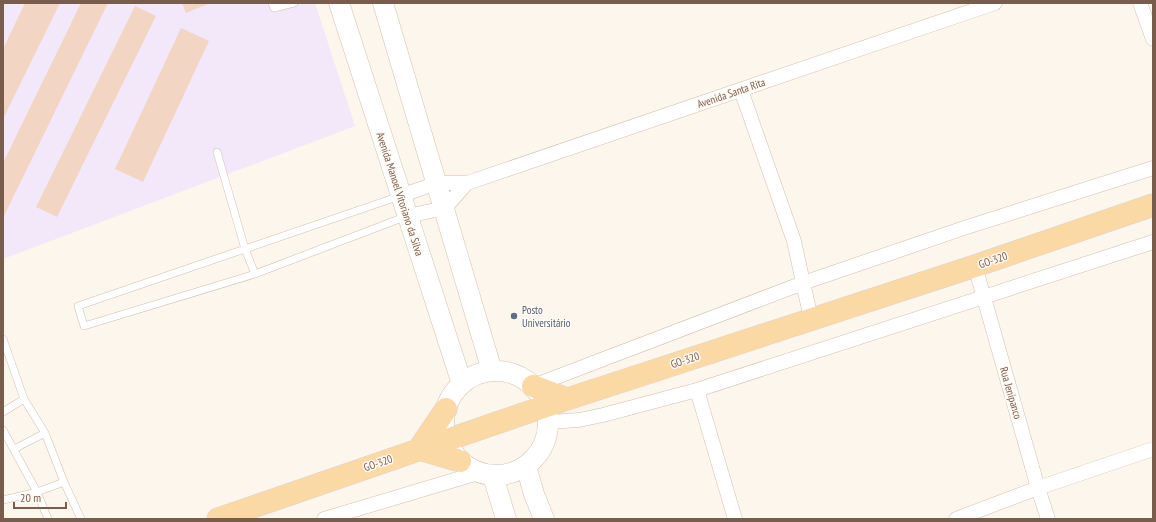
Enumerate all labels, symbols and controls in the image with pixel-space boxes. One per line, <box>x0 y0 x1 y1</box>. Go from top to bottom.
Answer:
street label: Avenida Santa Rita <box>695 75 767 111</box>
street label: Avenida Manoel Vitoriano da Silva <box>373 130 427 258</box>
street label: GO-320 <box>977 249 1009 271</box>
place label: Posto Universitário <box>522 303 571 330</box>
marker: Posto Universitário <box>509 311 519 321</box>
street label: GO-320 <box>669 349 701 371</box>
street label: Rua Jenipanco <box>997 365 1025 421</box>
street label: GO-320 <box>362 452 394 474</box>
scale bar <box>14 484 66 510</box>
text: 20 m <box>20 490 41 505</box>

